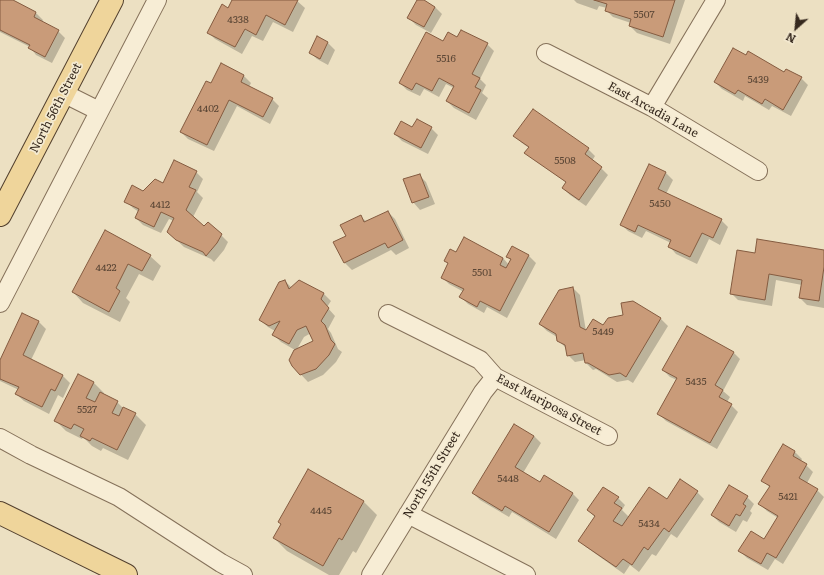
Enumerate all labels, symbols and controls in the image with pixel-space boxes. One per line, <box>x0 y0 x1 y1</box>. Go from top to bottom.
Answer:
north arrow <box>776 8 816 48</box>
house number: 5507 <box>633 9 655 21</box>
house number: 4338 <box>227 14 249 26</box>
text: N <box>783 29 798 48</box>
house number: 5516 <box>436 53 456 65</box>
street label: North 56th Street <box>27 61 85 155</box>
house number: 5439 <box>747 74 769 86</box>
street label: East Arcadia Lane <box>605 79 701 141</box>
house number: 4402 <box>197 103 219 115</box>
house number: 5508 <box>554 155 576 167</box>
house number: 5450 <box>649 198 671 210</box>
house number: 4412 <box>150 199 170 211</box>
house number: 4422 <box>95 262 117 274</box>
house number: 5501 <box>472 267 492 279</box>
house number: 5449 <box>592 326 614 338</box>
street label: East Mariposa Street <box>494 371 604 439</box>
house number: 5435 <box>685 376 707 388</box>
house number: 5527 <box>77 404 97 416</box>
street label: North 55th Street <box>400 429 464 521</box>
house number: 5448 <box>497 473 519 485</box>
house number: 5421 <box>778 491 798 503</box>
house number: 4445 <box>310 505 332 517</box>
house number: 5434 <box>638 518 660 530</box>

